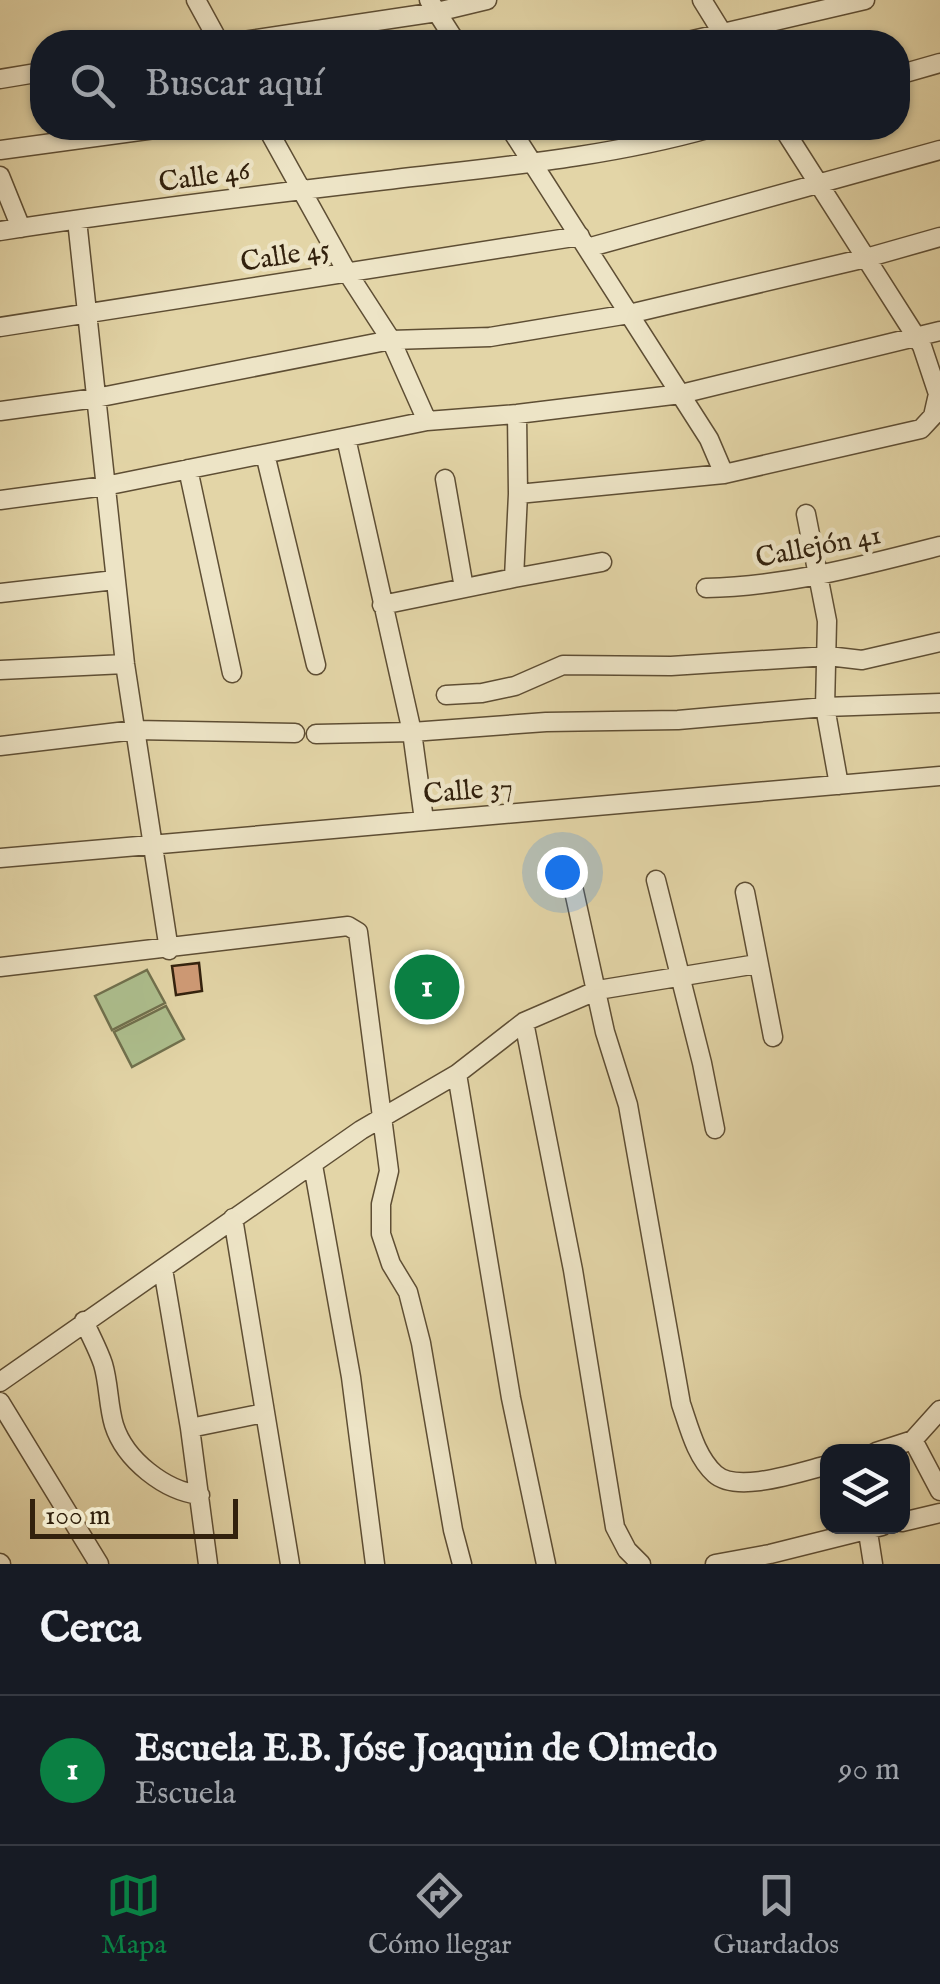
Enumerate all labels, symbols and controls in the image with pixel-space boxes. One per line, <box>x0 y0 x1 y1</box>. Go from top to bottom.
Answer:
search box <box>30 30 910 140</box>
icon: search <box>65 58 120 113</box>
text: Buscar aquí <box>145 61 323 109</box>
street label: Calle 46 <box>156 154 253 201</box>
street label: Calle 45 <box>238 232 333 281</box>
street label: Callejón 41 <box>753 518 884 577</box>
street label: Calle 37 <box>422 770 514 813</box>
your location <box>537 847 588 898</box>
pin: 1 <box>394 950 460 1024</box>
map controls <box>820 1444 910 1534</box>
button: layers <box>820 1444 910 1534</box>
scale bar <box>30 1494 238 1538</box>
text: 100 m <box>45 1499 111 1534</box>
text: Cerca <box>40 1603 141 1656</box>
text: Escuela E.B. Jóse Joaquin de Olmedo <box>135 1726 717 1774</box>
text: 1 <box>67 1750 78 1791</box>
text: 90 m <box>839 1750 900 1791</box>
text: Escuela <box>135 1774 236 1815</box>
tab: Mapa <box>101 1868 167 1963</box>
tab: Cómo llegar <box>368 1868 512 1963</box>
tab: Guardados <box>713 1868 839 1963</box>

